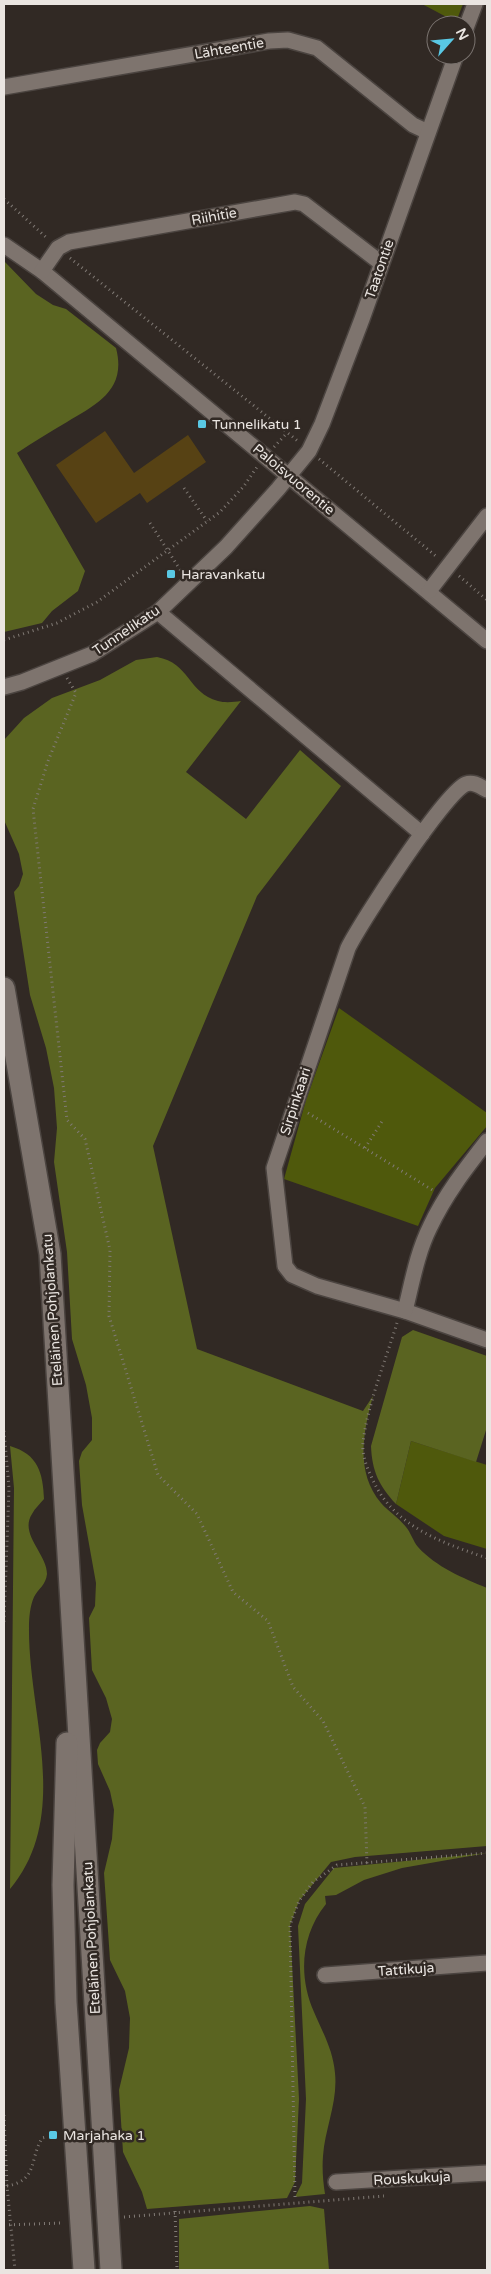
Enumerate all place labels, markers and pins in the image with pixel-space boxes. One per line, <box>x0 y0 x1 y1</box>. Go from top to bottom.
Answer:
place label: Tunnelikatu 1 <box>212 416 302 433</box>
marker: Tunnelikatu 1 <box>196 418 208 430</box>
place label: Haravankatu <box>181 566 265 583</box>
marker: Haravankatu <box>165 568 177 580</box>
place label: Marjahaka 1 <box>63 2127 145 2144</box>
marker: Marjahaka 1 <box>47 2129 59 2141</box>

